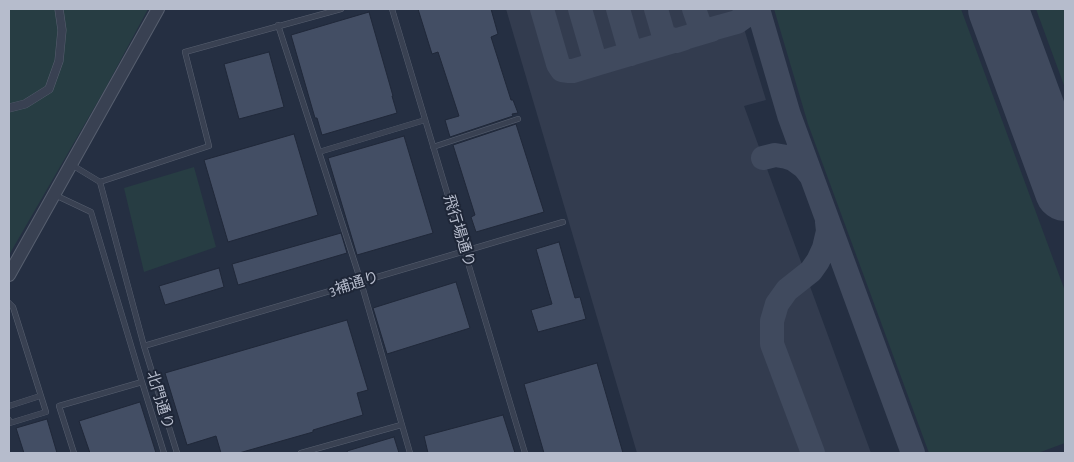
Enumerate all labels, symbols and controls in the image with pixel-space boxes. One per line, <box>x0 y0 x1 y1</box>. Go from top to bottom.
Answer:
street label: 飛行場通り <box>439 193 479 269</box>
street label: 3補通り <box>327 268 381 300</box>
street label: 北門通り <box>143 369 177 431</box>

